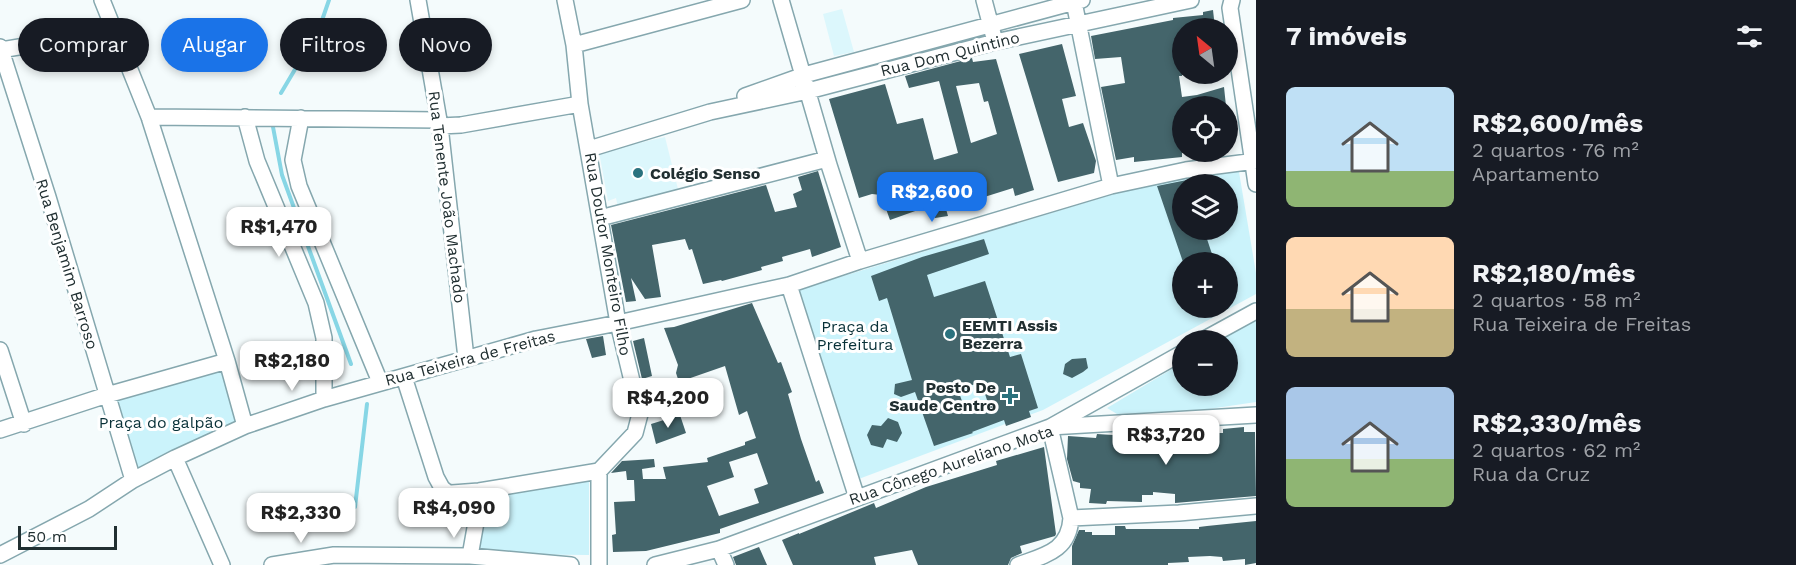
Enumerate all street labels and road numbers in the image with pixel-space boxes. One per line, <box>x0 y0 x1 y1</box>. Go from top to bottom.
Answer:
street label: Rua Dom Quintino <box>878 28 1022 80</box>
street label: Rua Tenente João Machado <box>425 90 469 304</box>
street label: Rua Doutor Monteiro Filho <box>581 151 635 357</box>
street label: Rua Benjamim Barroso <box>32 176 102 352</box>
street label: Rua Teixeira de Freitas <box>383 326 557 390</box>
street label: Rua Cônego Aureliano Mota <box>846 421 1056 509</box>

